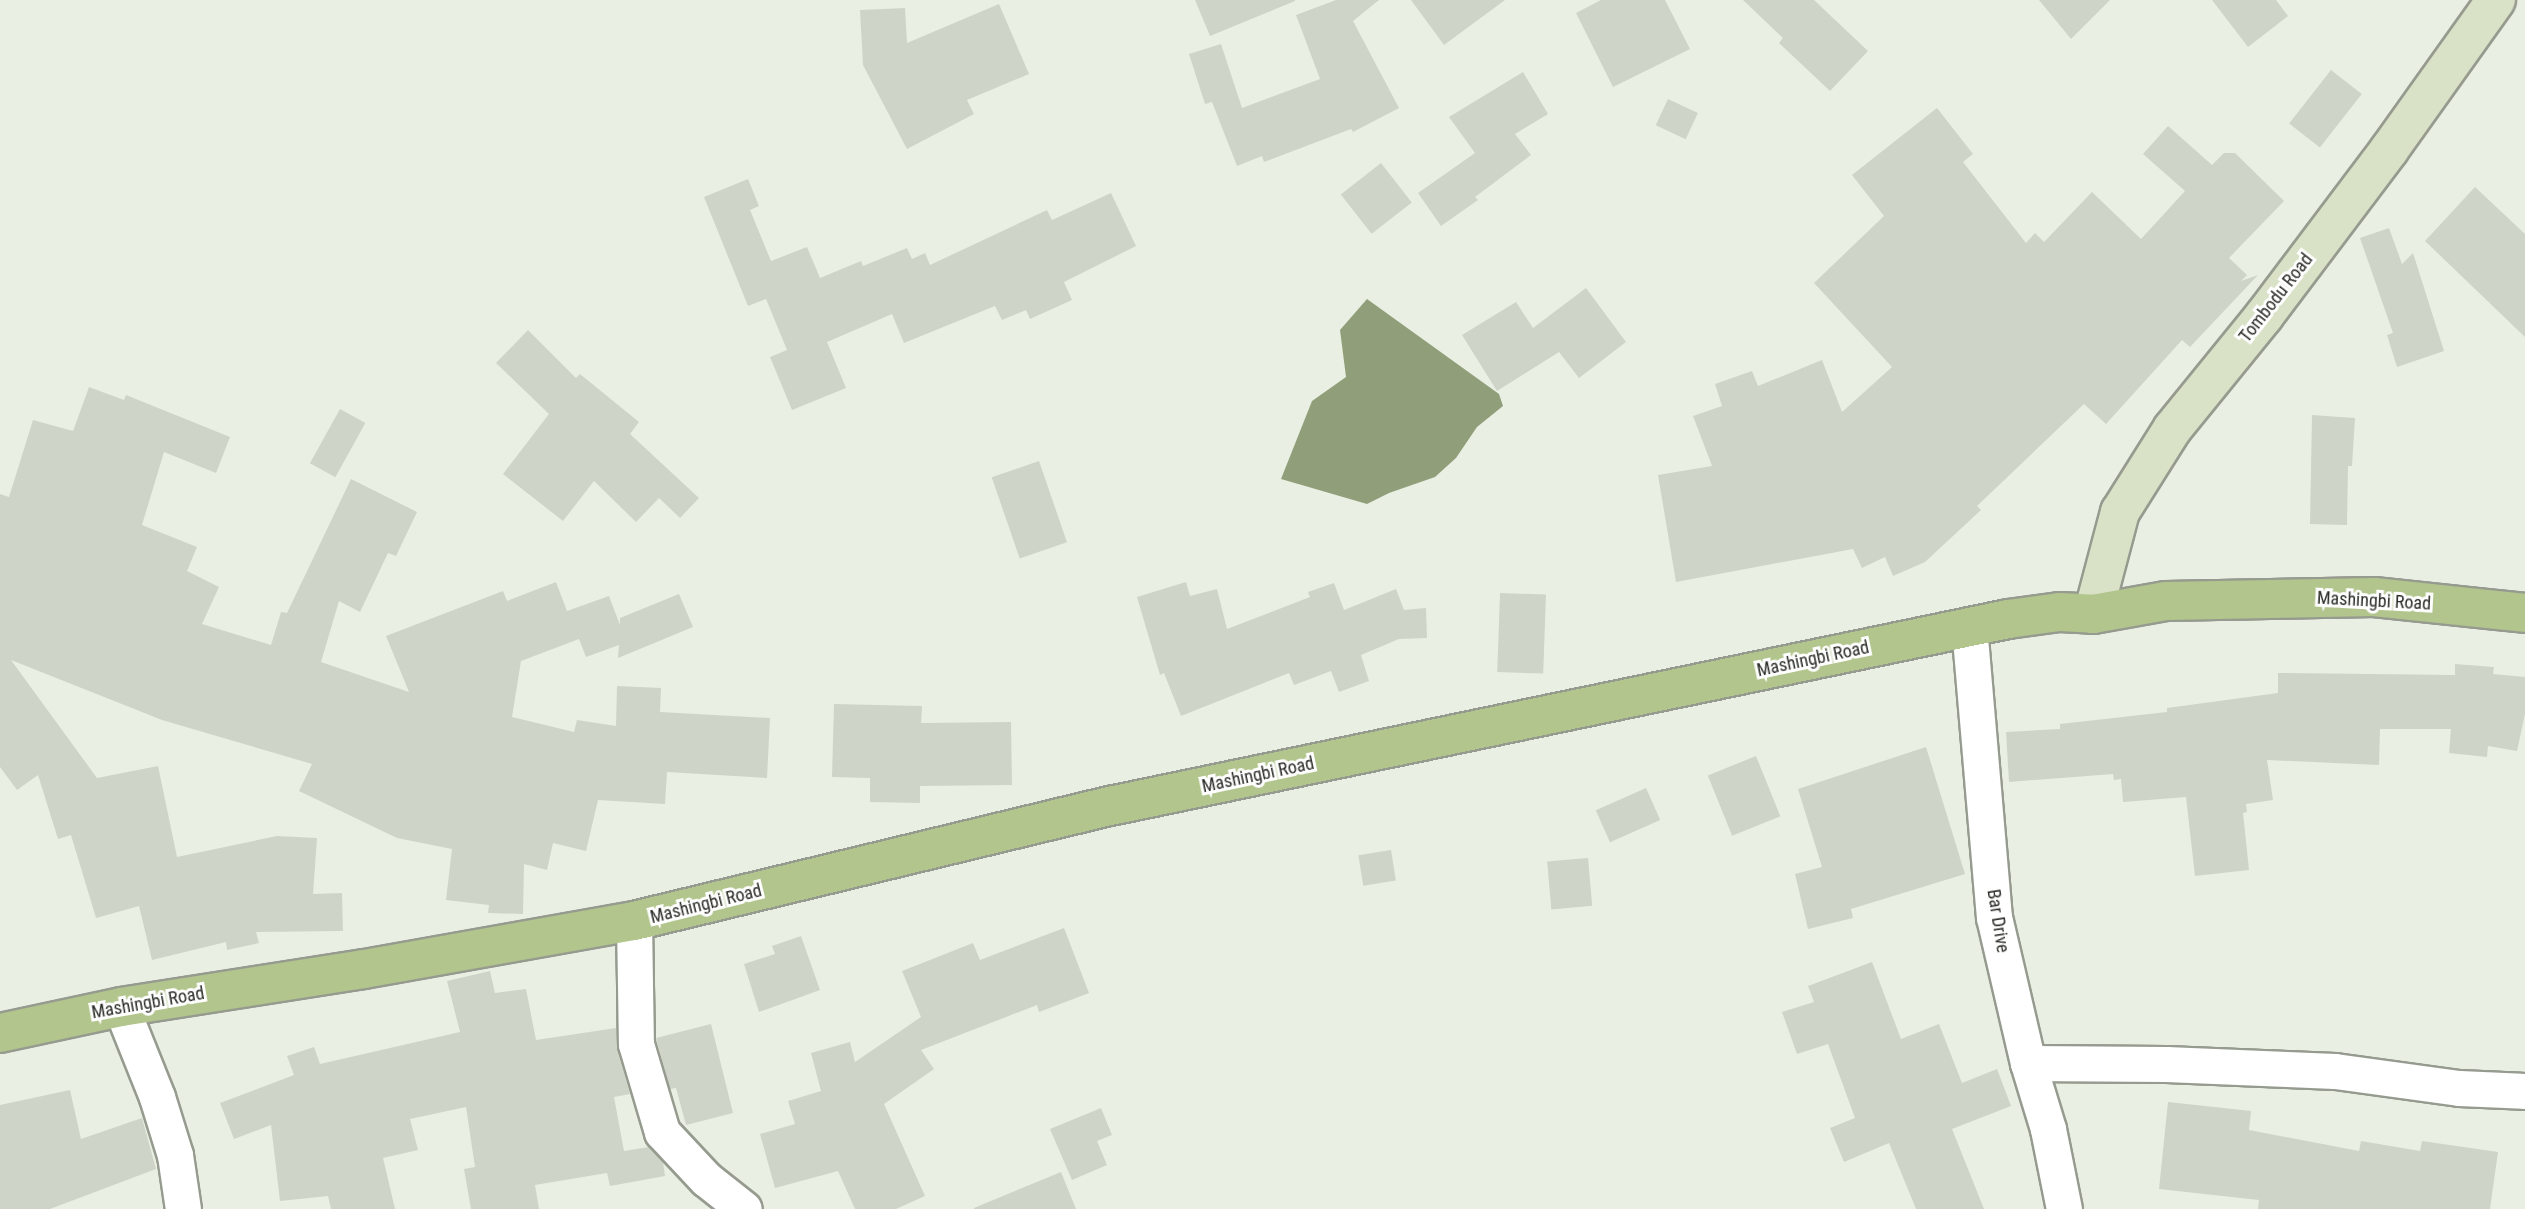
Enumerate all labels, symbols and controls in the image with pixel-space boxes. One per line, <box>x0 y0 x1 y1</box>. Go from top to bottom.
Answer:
street label: Tombodu Road <box>2235 249 2317 347</box>
street label: Mashingbi Road <box>2316 587 2432 615</box>
street label: Mashingbi Road <box>1755 637 1871 681</box>
street label: Mashingbi Road <box>1200 753 1316 797</box>
street label: Mashingbi Road <box>648 880 764 928</box>
street label: Bar Drive <box>1982 888 2014 954</box>
street label: Mashingbi Road <box>90 982 206 1024</box>

